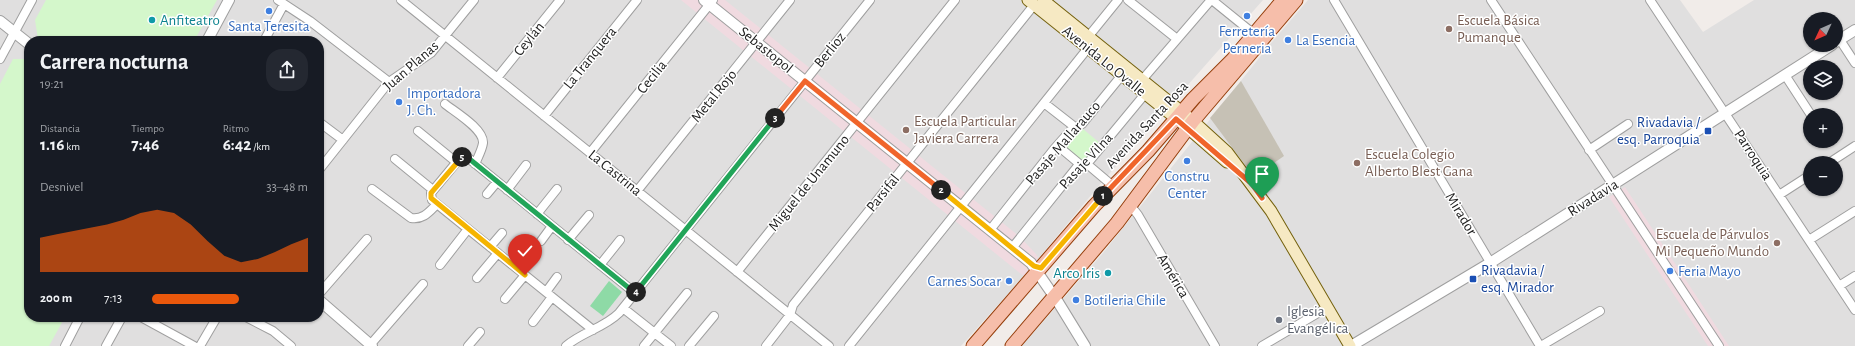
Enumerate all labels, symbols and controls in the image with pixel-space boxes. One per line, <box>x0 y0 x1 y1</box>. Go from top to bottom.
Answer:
marker: Santa Teresita <box>264 6 274 16</box>
marker: Ferretería Perneria <box>1242 11 1252 21</box>
north arrow <box>1803 12 1843 52</box>
map controls <box>1803 12 1843 196</box>
place label: Anfiteatro <box>160 13 220 28</box>
place label: Escuela Básica Pumanque <box>1457 13 1540 45</box>
marker: Anfiteatro <box>147 15 157 25</box>
place label: Santa Teresita <box>228 19 310 34</box>
street label: Ceylán <box>511 19 547 59</box>
street label: Avenida Lo Ovalle <box>1059 23 1149 99</box>
street label: La Tranquera <box>561 24 619 92</box>
street label: Sebastopol <box>736 24 796 76</box>
place label: Ferretería Perneria <box>1219 24 1275 56</box>
marker: Escuela Básica Pumanque <box>1444 24 1454 34</box>
street label: Berlioz <box>811 30 849 70</box>
place label: La Esencia <box>1296 33 1355 48</box>
marker: La Esencia <box>1283 35 1293 45</box>
street label: Juan Planas <box>381 38 441 94</box>
button: share <box>266 49 308 91</box>
text: Carrera nocturna <box>40 51 189 73</box>
street label: Cecilia <box>634 57 670 97</box>
button: layers <box>1803 60 1843 100</box>
street label: Metal Rojo <box>688 67 740 125</box>
text: 19:21 <box>40 78 64 91</box>
street label: Avenida Santa Rosa <box>1103 78 1191 171</box>
place label: Importadora J. Ch. <box>407 86 481 118</box>
marker: Importadora J. Ch. <box>394 97 404 107</box>
street label: Pasaje Mallarauco <box>1023 98 1103 188</box>
pin: 3 <box>765 108 785 128</box>
button: + <box>1803 108 1843 148</box>
text: 3 <box>773 112 777 123</box>
place label: Escuela Particular Javiera Carrera <box>914 114 1017 146</box>
place label: Rivadavia / esq. Parroquia <box>1617 115 1701 147</box>
text: Distancia <box>40 123 80 134</box>
text: Tiempo <box>131 123 164 134</box>
text: Ritmo <box>223 123 249 134</box>
marker: Escuela Particular Javiera Carrera <box>901 125 911 135</box>
marker: Rivadavia / esq. Parroquia <box>1703 126 1713 136</box>
street label: Parroquia <box>1731 127 1775 183</box>
street label: Pasaje Vilna <box>1056 130 1116 192</box>
street label: Miguel de Unamuno <box>766 132 852 234</box>
text: 1.16 <box>40 136 64 153</box>
text: 7:46 <box>131 136 159 153</box>
text: 6:42 <box>223 136 251 153</box>
text: km <box>64 141 80 152</box>
text: /km <box>251 141 270 152</box>
pin: 5 <box>452 147 472 167</box>
street label: La Castrina <box>585 147 645 199</box>
place label: Escuela Colegio Alberto Blest Gana <box>1365 147 1473 179</box>
text: 5 <box>460 151 464 162</box>
marker: Constru Center <box>1182 156 1192 166</box>
button: − <box>1803 156 1843 196</box>
pin <box>1245 157 1279 198</box>
marker: Escuela Colegio Alberto Blest Gana <box>1352 158 1362 168</box>
icon: arrive <box>1251 163 1273 185</box>
place label: Constru Center <box>1164 169 1210 201</box>
street label: Parsifal <box>864 171 902 215</box>
street label: Rivadavia <box>1565 177 1621 219</box>
pin: 2 <box>931 180 951 200</box>
text: Desnivel <box>40 181 84 194</box>
text: 33–48 m <box>266 181 308 194</box>
text: 2 <box>938 184 944 195</box>
pin: 1 <box>1093 186 1113 206</box>
text: 1 <box>1101 190 1105 201</box>
street label: Mirador <box>1442 190 1480 238</box>
place label: Escuela de Párvulos Mi Pequeño Mundo <box>1655 227 1769 259</box>
pin <box>508 234 542 275</box>
marker: Escuela de Párvulos Mi Pequeño Mundo <box>1772 238 1782 248</box>
icon: check <box>514 240 536 262</box>
street label: América <box>1154 251 1192 301</box>
place label: Rivadavia / esq. Mirador <box>1481 263 1554 295</box>
place label: Feria Mayo <box>1678 264 1741 279</box>
place label: Arco Iris <box>1053 266 1100 281</box>
marker: Feria Mayo <box>1665 266 1675 276</box>
marker: Arco Iris <box>1103 268 1113 278</box>
place label: Carnes Socar <box>927 274 1001 289</box>
marker: Rivadavia / esq. Mirador <box>1468 274 1478 284</box>
marker: Carnes Socar <box>1004 276 1014 286</box>
pin: 4 <box>626 282 646 302</box>
text: 4 <box>633 286 639 297</box>
text: 200 m <box>40 292 72 305</box>
text: 7:13 <box>104 292 122 305</box>
place label: Botileria Chile <box>1084 293 1166 308</box>
marker: Botileria Chile <box>1071 295 1081 305</box>
place label: Iglesia Evangélica <box>1287 304 1349 336</box>
marker: Iglesia Evangélica <box>1274 315 1284 325</box>

